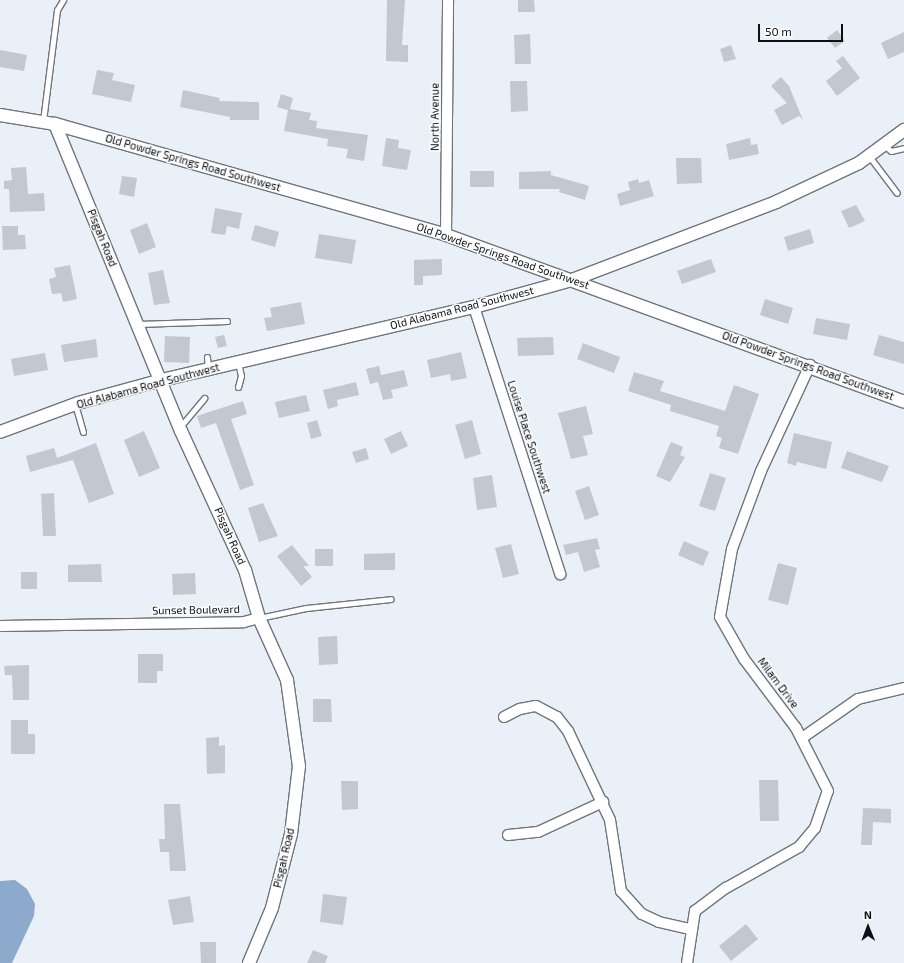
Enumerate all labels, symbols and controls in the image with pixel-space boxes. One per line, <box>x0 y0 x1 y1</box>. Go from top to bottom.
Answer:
scale bar <box>760 16 845 42</box>
text: 50 m <box>765 24 792 38</box>
street label: North Avenue <box>428 83 442 151</box>
street label: Old Powder Springs Road Southwest <box>104 132 282 194</box>
street label: Pisgah Road <box>84 207 120 269</box>
street label: Old Powder Springs Road Southwest <box>415 220 591 292</box>
street label: Old Alabama Road Southwest <box>389 284 535 332</box>
street label: Old Powder Springs Road Southwest <box>720 329 896 403</box>
street label: Old Alabama Road Southwest <box>75 361 221 411</box>
street label: Louise Place Southwest <box>504 379 554 495</box>
street label: Pisgah Road <box>212 505 248 567</box>
street label: Sunset Boulevard <box>152 603 240 617</box>
street label: Milam Drive <box>755 655 801 711</box>
street label: Pisgah Road <box>271 827 297 889</box>
north arrow <box>848 907 888 947</box>
text: N <box>864 908 872 921</box>

